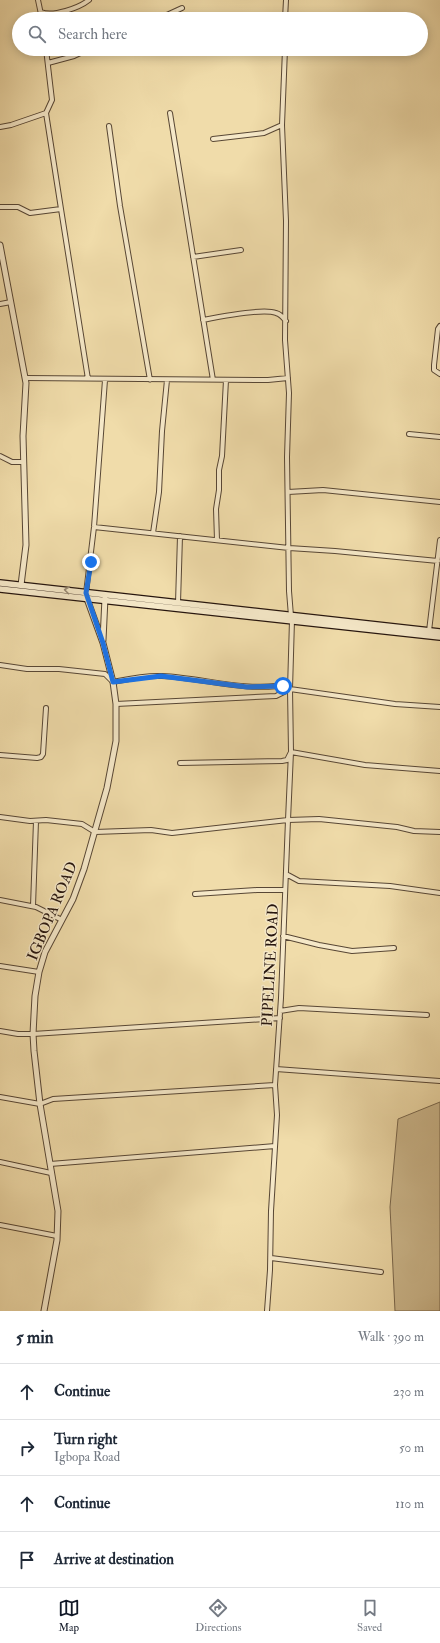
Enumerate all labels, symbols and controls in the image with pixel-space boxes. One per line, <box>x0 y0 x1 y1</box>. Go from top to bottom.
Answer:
search box <box>12 12 428 56</box>
icon: search <box>26 23 48 45</box>
text: Search here <box>58 25 127 44</box>
route end <box>82 553 100 571</box>
one-way arrow <box>64 586 70 595</box>
route start <box>274 677 292 695</box>
street label: IGBOPA ROAD <box>23 859 82 964</box>
street label: PIPELINE ROAD <box>258 903 283 1027</box>
text: 5 min <box>16 1327 54 1348</box>
text: Walk · 390 m <box>358 1329 424 1345</box>
icon: ahead <box>16 1381 38 1403</box>
text: Continue <box>54 1382 110 1401</box>
text: 230 m <box>393 1384 424 1400</box>
text: Turn right <box>54 1430 117 1449</box>
icon: right <box>16 1437 38 1459</box>
text: 50 m <box>399 1440 424 1456</box>
text: Igbopa Road <box>54 1449 120 1465</box>
icon: ahead <box>16 1493 38 1515</box>
text: Continue <box>54 1494 110 1513</box>
text: 110 m <box>395 1496 424 1512</box>
icon: arrive <box>16 1549 38 1571</box>
text: Arrive at destination <box>54 1550 174 1569</box>
tab: Map <box>58 1597 80 1634</box>
tab: Directions <box>195 1597 242 1634</box>
tab: Saved <box>357 1597 382 1634</box>

